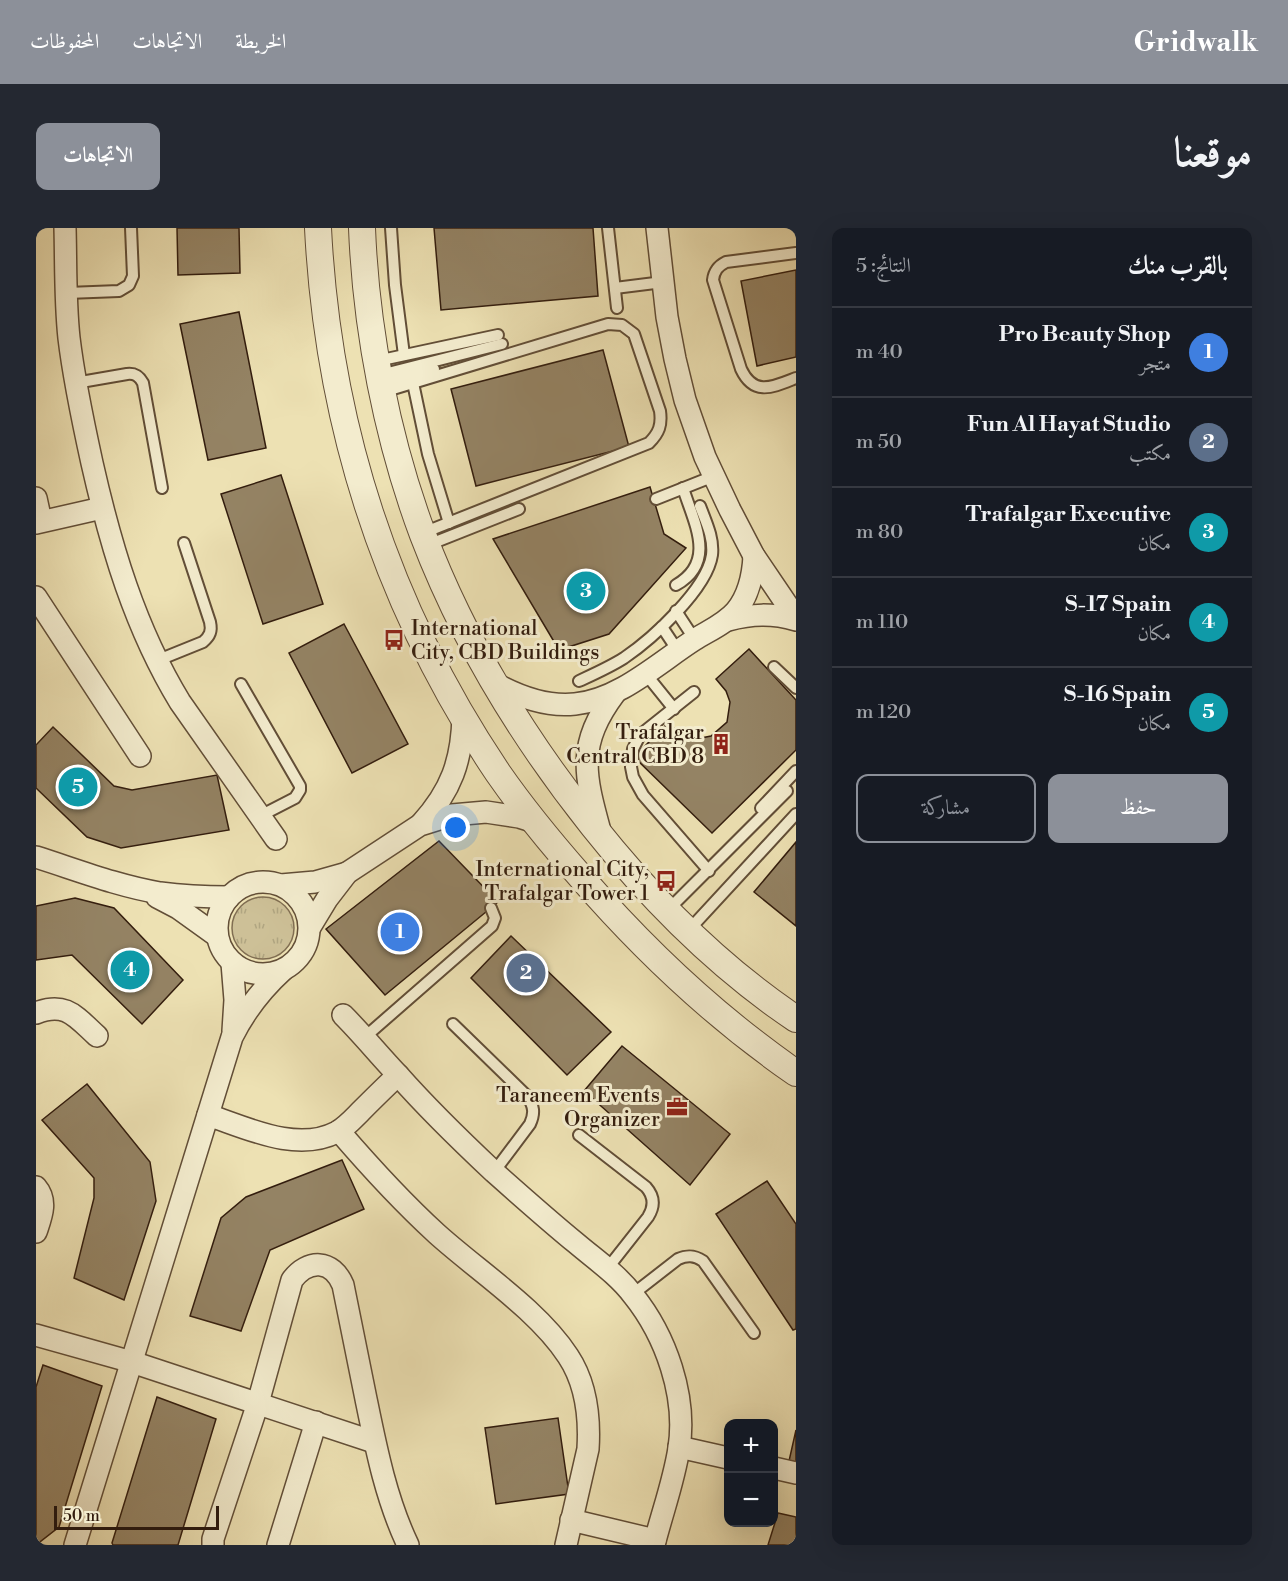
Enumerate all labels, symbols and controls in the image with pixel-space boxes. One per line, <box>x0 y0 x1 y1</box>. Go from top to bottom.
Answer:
text: Gridwalk <box>1134 25 1258 60</box>
text: المحفوظات <box>30 29 99 55</box>
text: الاتجاهات <box>132 29 202 55</box>
text: الخريطة <box>235 29 286 55</box>
button: الاتجاهات <box>36 123 160 190</box>
text: موقعنا <box>1174 127 1252 180</box>
text: بالقرب منك <box>1128 250 1228 282</box>
text: النتائج: 5 <box>856 254 911 279</box>
text: Pro Beauty Shop <box>999 321 1171 348</box>
text: 40 m <box>856 340 903 365</box>
text: 1 <box>1204 340 1213 365</box>
text: متجر <box>1139 352 1171 377</box>
text: Fun Al Hayat Studio <box>967 411 1171 438</box>
text: 50 m <box>856 430 902 455</box>
text: 2 <box>1202 430 1215 455</box>
text: مكتب <box>1129 442 1171 467</box>
text: Trafalgar Executive <box>966 501 1171 528</box>
text: 80 m <box>856 520 903 545</box>
text: 3 <box>1202 520 1215 545</box>
text: مكان <box>1137 532 1171 557</box>
pin: 3 <box>566 568 606 614</box>
text: S-17 Spain <box>1065 591 1171 618</box>
text: 110 m <box>856 610 908 635</box>
text: 4 <box>1202 610 1215 635</box>
place label: International City, CBD Buildings <box>411 616 599 666</box>
text: مكان <box>1137 622 1171 647</box>
bus stop icon: International City, CBD Buildings <box>382 628 406 652</box>
text: S-16 Spain <box>1064 681 1171 708</box>
text: 120 m <box>856 700 911 725</box>
text: 5 <box>1202 700 1215 725</box>
text: مكان <box>1137 712 1171 737</box>
place label: Trafalgar Central CBD 8 <box>566 720 704 770</box>
building icon: Trafalgar Central CBD 8 <box>709 732 733 756</box>
pin: 5 <box>58 764 98 810</box>
button: مشاركة <box>856 774 1036 843</box>
button: حفظ <box>1048 774 1228 843</box>
your location <box>441 813 470 842</box>
place label: International City, Trafalgar Tower 1 <box>475 857 649 907</box>
bus stop icon: International City, Trafalgar Tower 1 <box>654 869 678 893</box>
pin: 1 <box>380 910 420 954</box>
pin: 4 <box>110 948 149 992</box>
pin: 2 <box>506 950 546 996</box>
place label: Taraneem Events Organizer <box>496 1083 660 1133</box>
office icon: Taraneem Events Organizer <box>665 1095 689 1119</box>
map controls <box>724 1419 778 1527</box>
button: + <box>724 1419 778 1473</box>
button: − <box>724 1473 778 1527</box>
scale bar <box>54 1503 219 1530</box>
text: 50 m <box>63 1506 100 1526</box>

